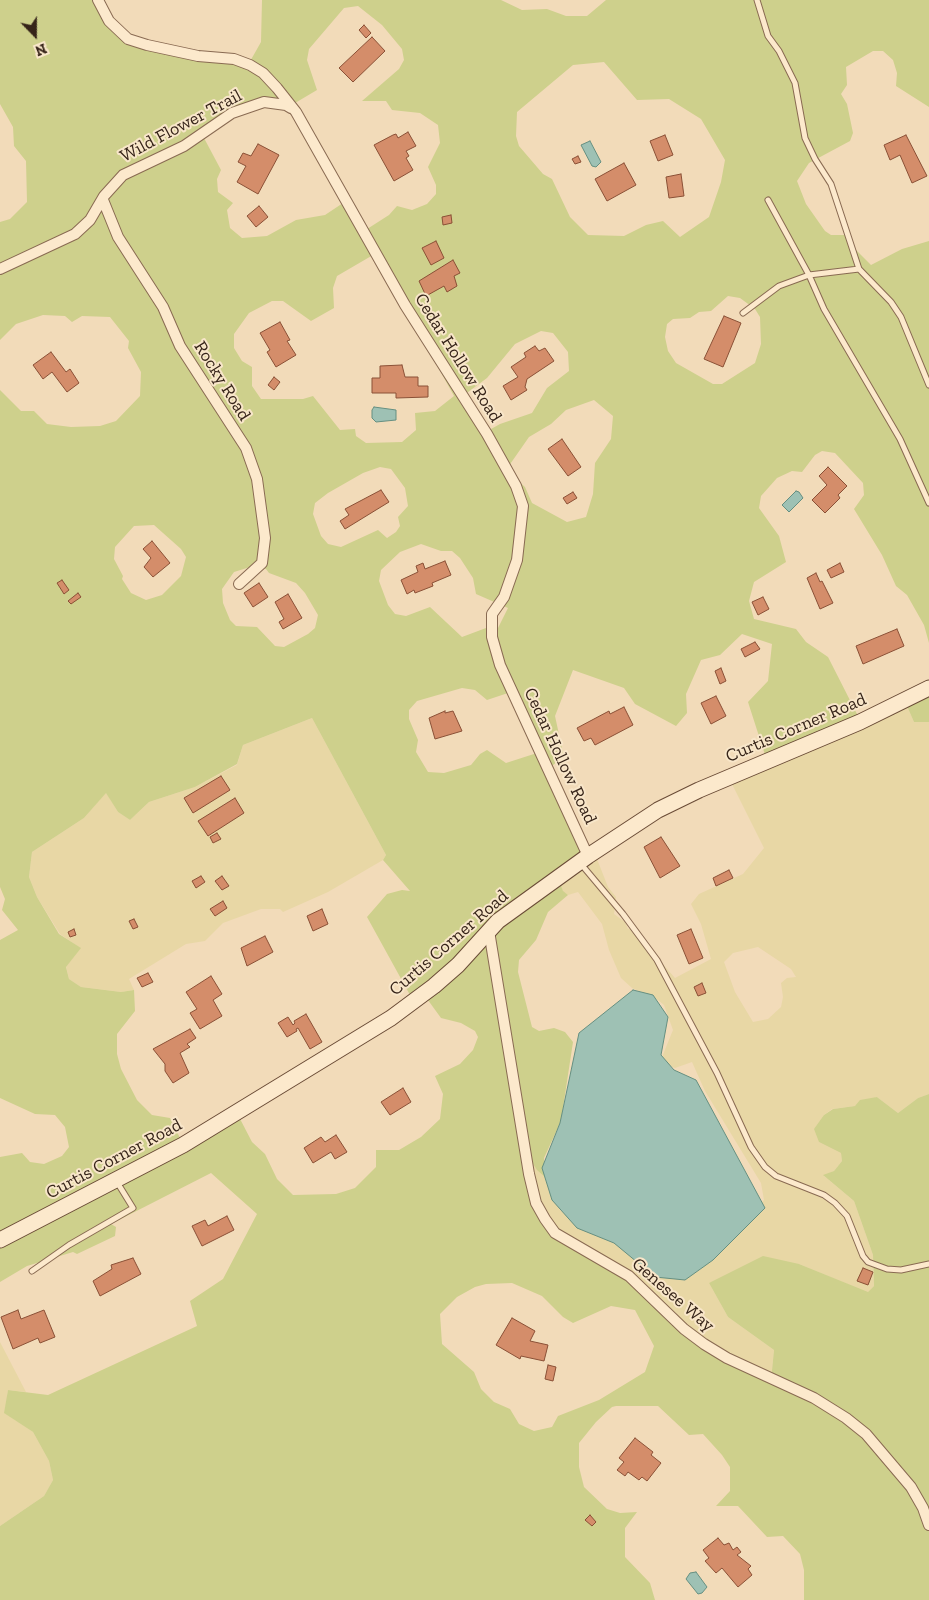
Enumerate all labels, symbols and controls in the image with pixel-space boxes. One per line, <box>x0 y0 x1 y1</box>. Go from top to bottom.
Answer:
north arrow <box>10 10 60 60</box>
text: N <box>33 39 49 59</box>
street label: Wild Flower Trail <box>116 85 246 167</box>
street label: Cedar Hollow Road <box>410 290 506 426</box>
street label: Rocky Road <box>189 337 255 425</box>
street label: Cedar Hollow Road <box>519 684 601 828</box>
street label: Curtis Corner Road <box>723 689 869 767</box>
street label: Curtis Corner Road <box>385 885 513 1001</box>
street label: Curtis Corner Road <box>42 1114 186 1204</box>
street label: Genesee Way <box>627 1253 719 1337</box>

